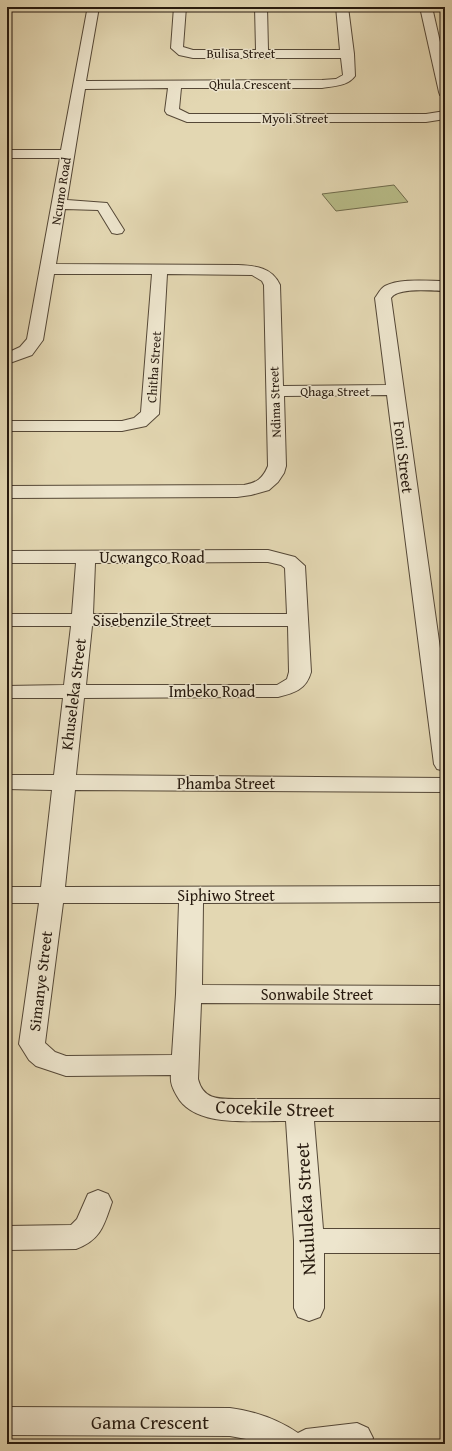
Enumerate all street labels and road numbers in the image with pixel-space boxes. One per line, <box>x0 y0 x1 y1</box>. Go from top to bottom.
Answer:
street label: Bulisa Street <box>207 44 276 63</box>
street label: Qhula Crescent <box>209 75 291 94</box>
street label: Myoli Street <box>262 109 329 128</box>
street label: Ncumo Road <box>46 156 76 226</box>
street label: Chitha Street <box>142 330 166 403</box>
street label: Ndima Street <box>264 365 286 438</box>
street label: Qhaga Street <box>300 382 370 401</box>
street label: Foni Street <box>388 419 420 495</box>
street label: Ucwangco Road <box>99 545 205 569</box>
street label: Sisebenzile Street <box>93 608 212 632</box>
street label: Khuseleka Street <box>54 636 92 751</box>
street label: Imbeko Road <box>169 679 256 703</box>
street label: Phamba Street <box>177 771 275 795</box>
street label: Siphiwo Street <box>177 883 275 907</box>
street label: Simanye Street <box>22 929 58 1033</box>
street label: Sonwabile Street <box>261 982 374 1006</box>
street label: Cocekile Street <box>215 1092 335 1124</box>
street label: Nkululeka Street <box>288 1142 322 1276</box>
street label: Gama Crescent <box>91 1408 209 1436</box>

